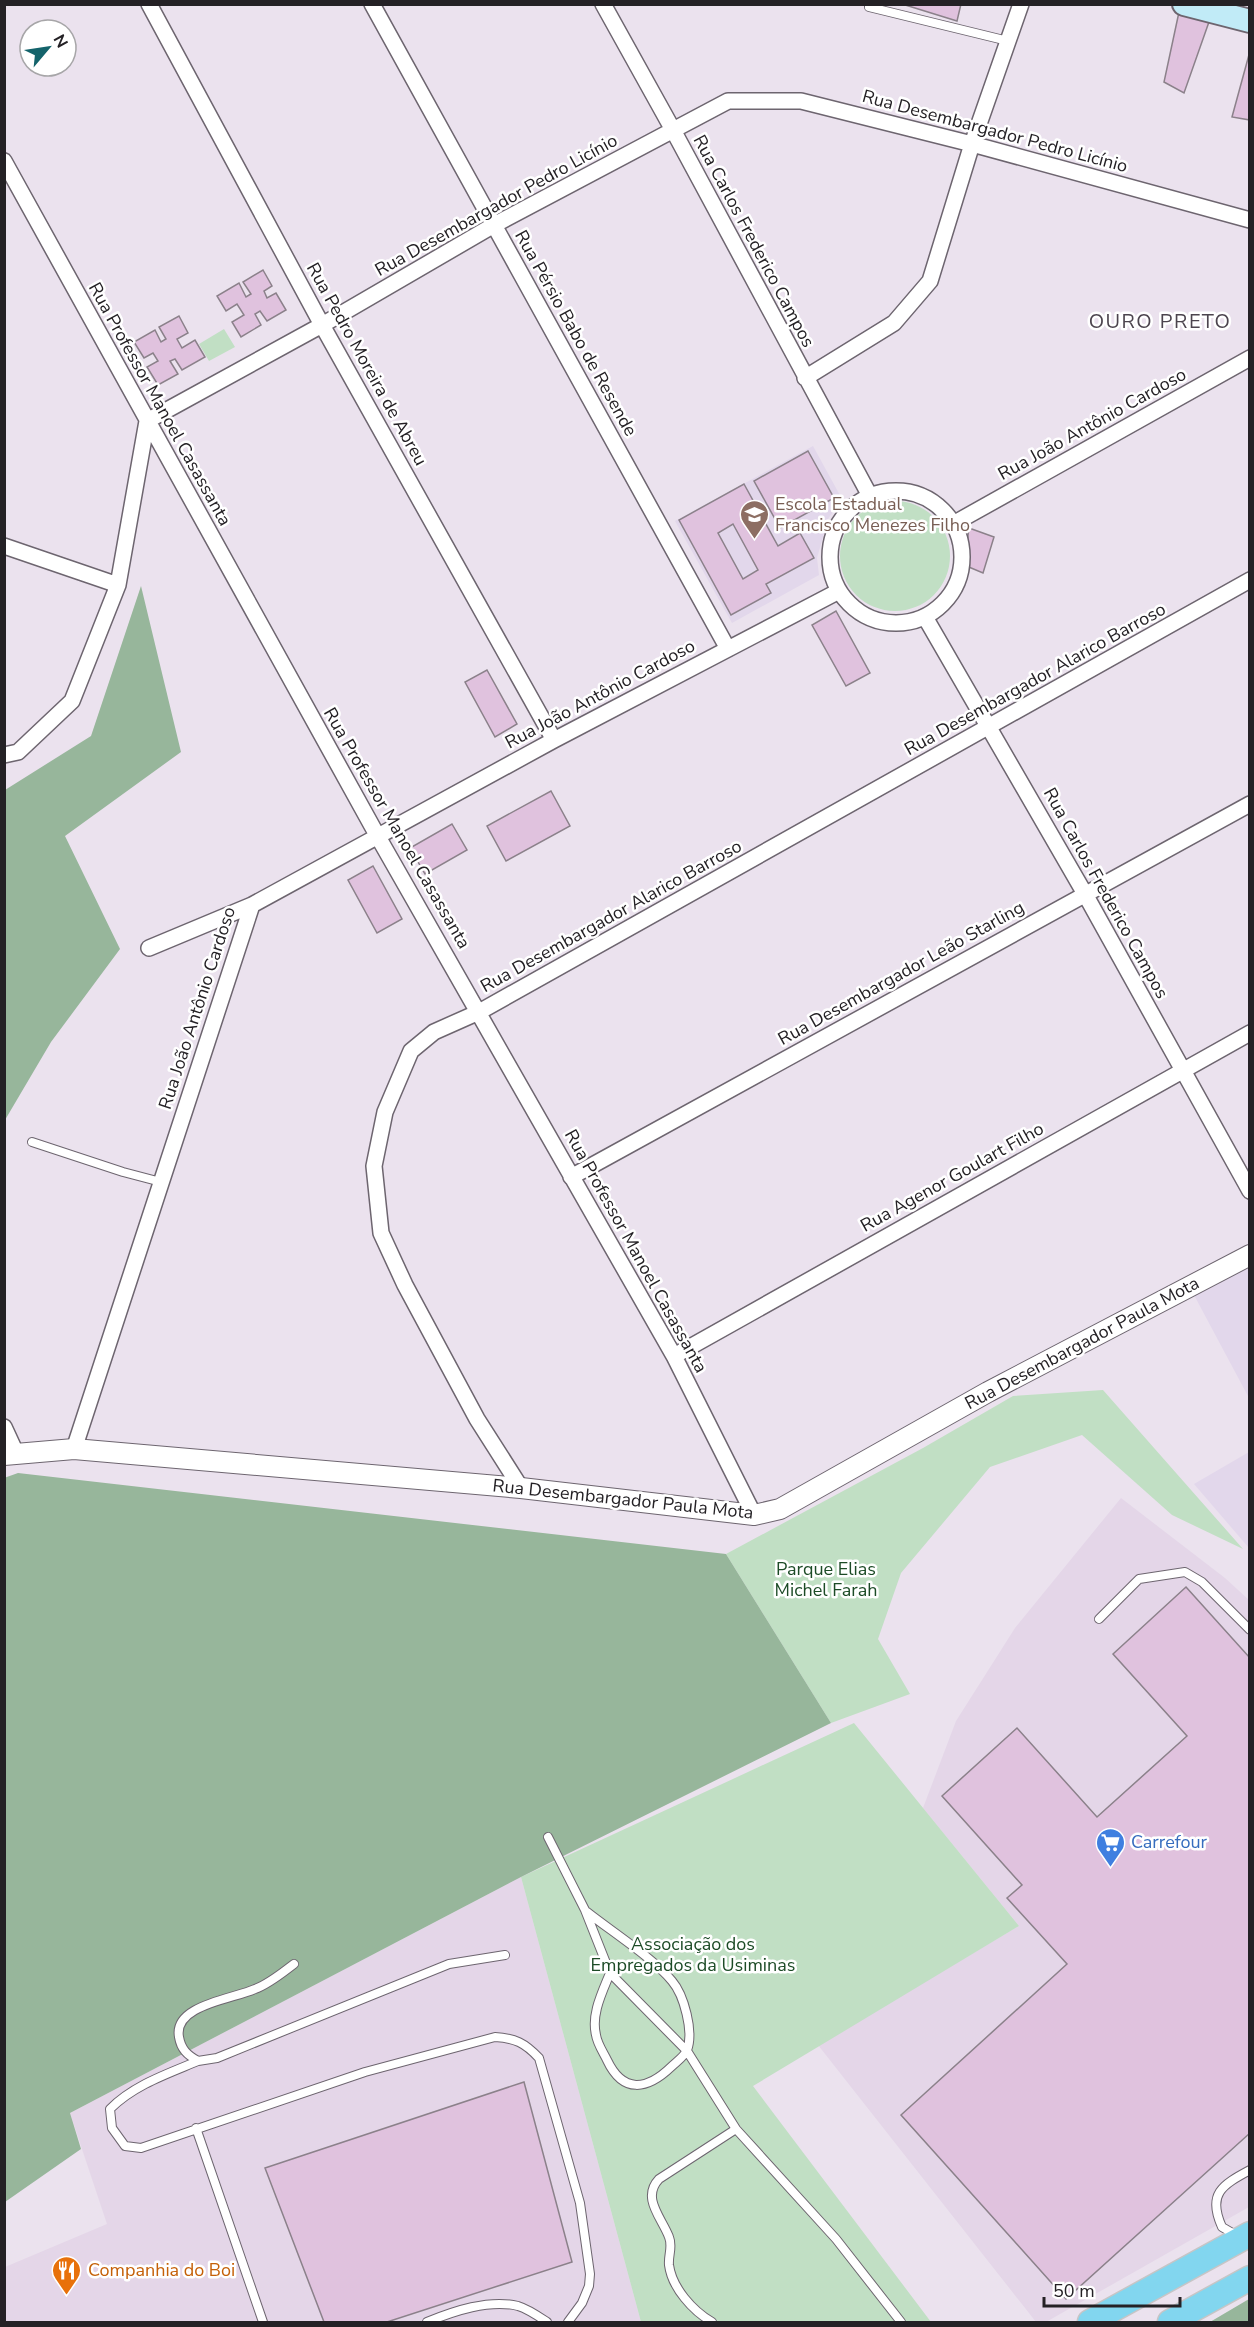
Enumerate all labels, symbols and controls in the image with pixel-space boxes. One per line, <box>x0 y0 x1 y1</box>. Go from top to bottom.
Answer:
north arrow <box>18 18 78 78</box>
text: N <box>48 31 73 52</box>
street label: Rua Desembargador Pedro Licínio <box>860 84 1130 178</box>
street label: Rua Desembargador Pedro Licínio <box>370 128 622 282</box>
street label: Rua Carlos Frederico Campos <box>688 130 820 352</box>
street label: Rua Pérsio Babo de Resende <box>509 226 643 440</box>
street label: Rua Pedro Moreira de Abreu <box>301 258 433 470</box>
street label: Rua Professor Manoel Casassanta <box>83 278 237 530</box>
district label: OURO PRETO <box>1089 308 1231 335</box>
street label: Rua João Antônio Cardoso <box>994 362 1190 486</box>
place label: Escola Estadual Francisco Menezes Filho <box>775 492 970 537</box>
school or university icon: Escola Estadual Francisco Menezes Filho <box>738 498 770 540</box>
street label: Rua Desembargador Alarico Barroso <box>900 597 1170 761</box>
street label: Rua João Antônio Cardoso <box>501 634 699 754</box>
street label: Rua Professor Manoel Casassanta <box>318 703 476 953</box>
street label: Rua Carlos Frederico Campos <box>1038 783 1174 1003</box>
street label: Rua Desembargador Alarico Barroso <box>476 834 746 998</box>
street label: Rua Desembargador Leão Starling <box>774 895 1028 1051</box>
street label: Rua João Antônio Cardoso <box>153 904 241 1112</box>
street label: Rua Agenor Goulart Filho <box>856 1117 1048 1237</box>
street label: Rua Professor Manoel Casassanta <box>559 1125 713 1377</box>
street label: Rua Desembargador Paula Mota <box>961 1271 1203 1415</box>
street label: Rua Desembargador Paula Mota <box>491 1473 755 1525</box>
park label: Parque Elias Michel Farah <box>775 1557 877 1602</box>
supermarket icon: Carrefour <box>1094 1826 1126 1868</box>
place label: Carrefour <box>1131 1830 1208 1854</box>
park label: Associação dos Empregados da Usiminas <box>591 1932 795 1977</box>
restaurant icon: Companhia do Boi <box>51 2254 83 2296</box>
place label: Companhia do Boi <box>88 2258 235 2282</box>
scale bar <box>1044 2270 1180 2308</box>
text: 50 m <box>1053 2279 1095 2303</box>

